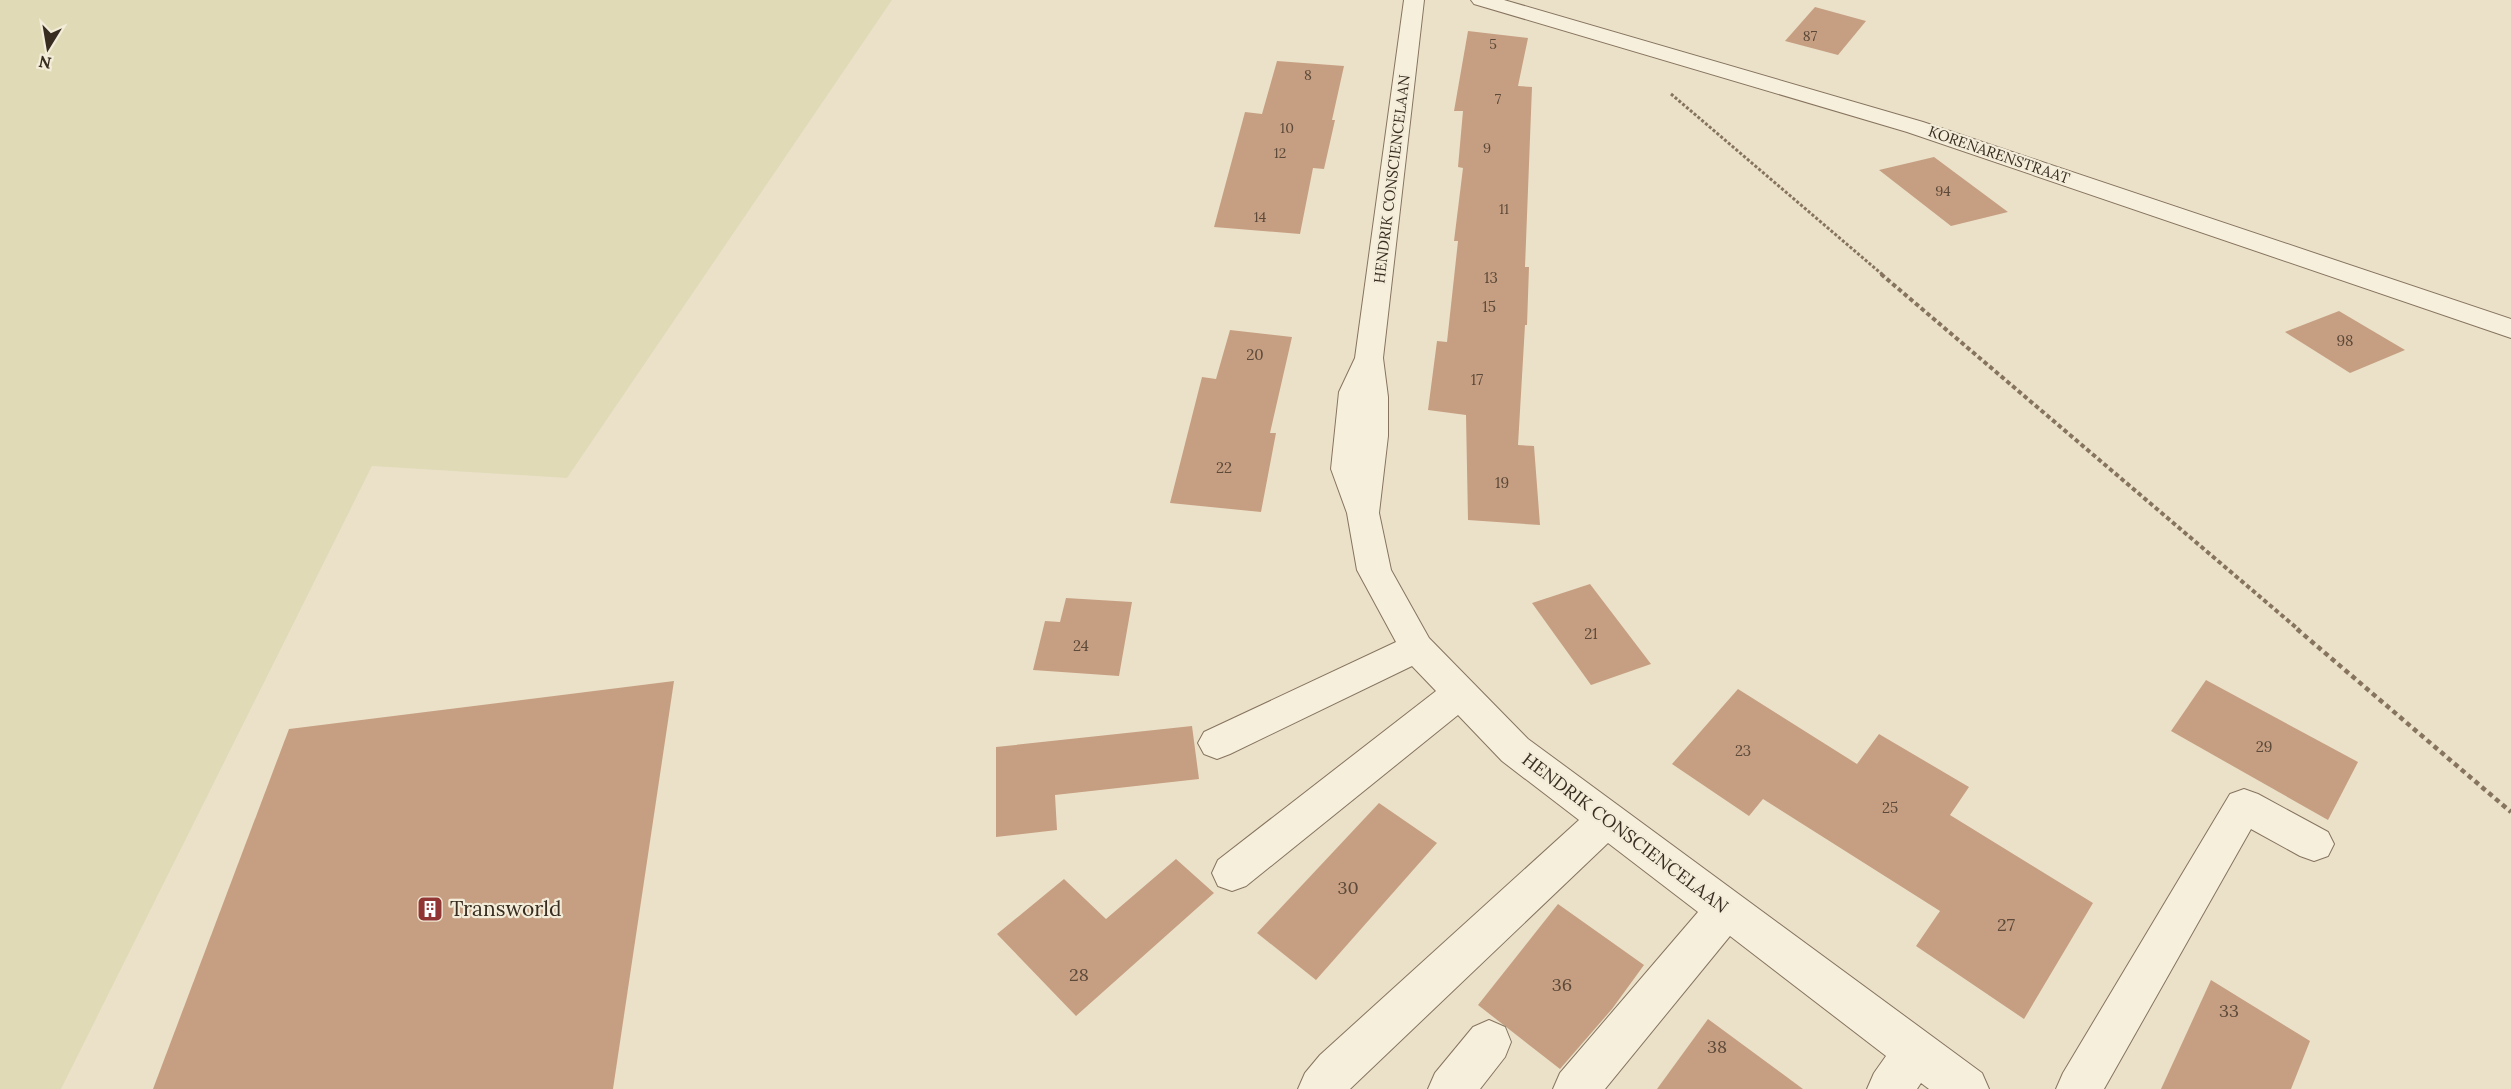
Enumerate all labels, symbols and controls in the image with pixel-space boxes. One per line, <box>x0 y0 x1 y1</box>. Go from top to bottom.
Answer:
north arrow <box>18 18 78 78</box>
house number: 87 <box>1803 27 1818 45</box>
house number: 5 <box>1489 35 1497 53</box>
text: N <box>37 52 53 74</box>
house number: 8 <box>1304 66 1312 84</box>
street label: HENDRIK CONSCIENCELAAN <box>1369 73 1414 284</box>
house number: 7 <box>1495 90 1502 108</box>
house number: 10 <box>1280 119 1294 137</box>
street label: KORENARENSTRAAT <box>1926 121 2073 188</box>
house number: 9 <box>1483 139 1491 157</box>
house number: 12 <box>1274 144 1286 162</box>
house number: 94 <box>1935 182 1951 200</box>
house number: 11 <box>1499 200 1509 218</box>
house number: 14 <box>1254 208 1267 226</box>
house number: 13 <box>1484 268 1498 287</box>
house number: 15 <box>1482 297 1496 316</box>
house number: 98 <box>2336 331 2354 350</box>
house number: 20 <box>1246 345 1264 364</box>
house number: 17 <box>1471 370 1483 389</box>
house number: 22 <box>1216 458 1232 477</box>
house number: 19 <box>1495 473 1509 492</box>
house number: 21 <box>1584 624 1598 643</box>
house number: 24 <box>1073 636 1089 655</box>
house number: 29 <box>2256 737 2272 756</box>
house number: 23 <box>1735 741 1751 760</box>
street label: HENDRIK CONSCIENCELAAN <box>1518 748 1733 918</box>
house number: 25 <box>1882 798 1898 817</box>
house number: 30 <box>1337 876 1359 899</box>
building icon: Transworld <box>415 894 445 924</box>
place label: Transworld <box>450 895 562 922</box>
house number: 27 <box>1997 913 2015 936</box>
house number: 28 <box>1069 963 1089 986</box>
house number: 36 <box>1552 973 1572 996</box>
house number: 33 <box>2219 999 2239 1022</box>
house number: 38 <box>1707 1035 1727 1058</box>

